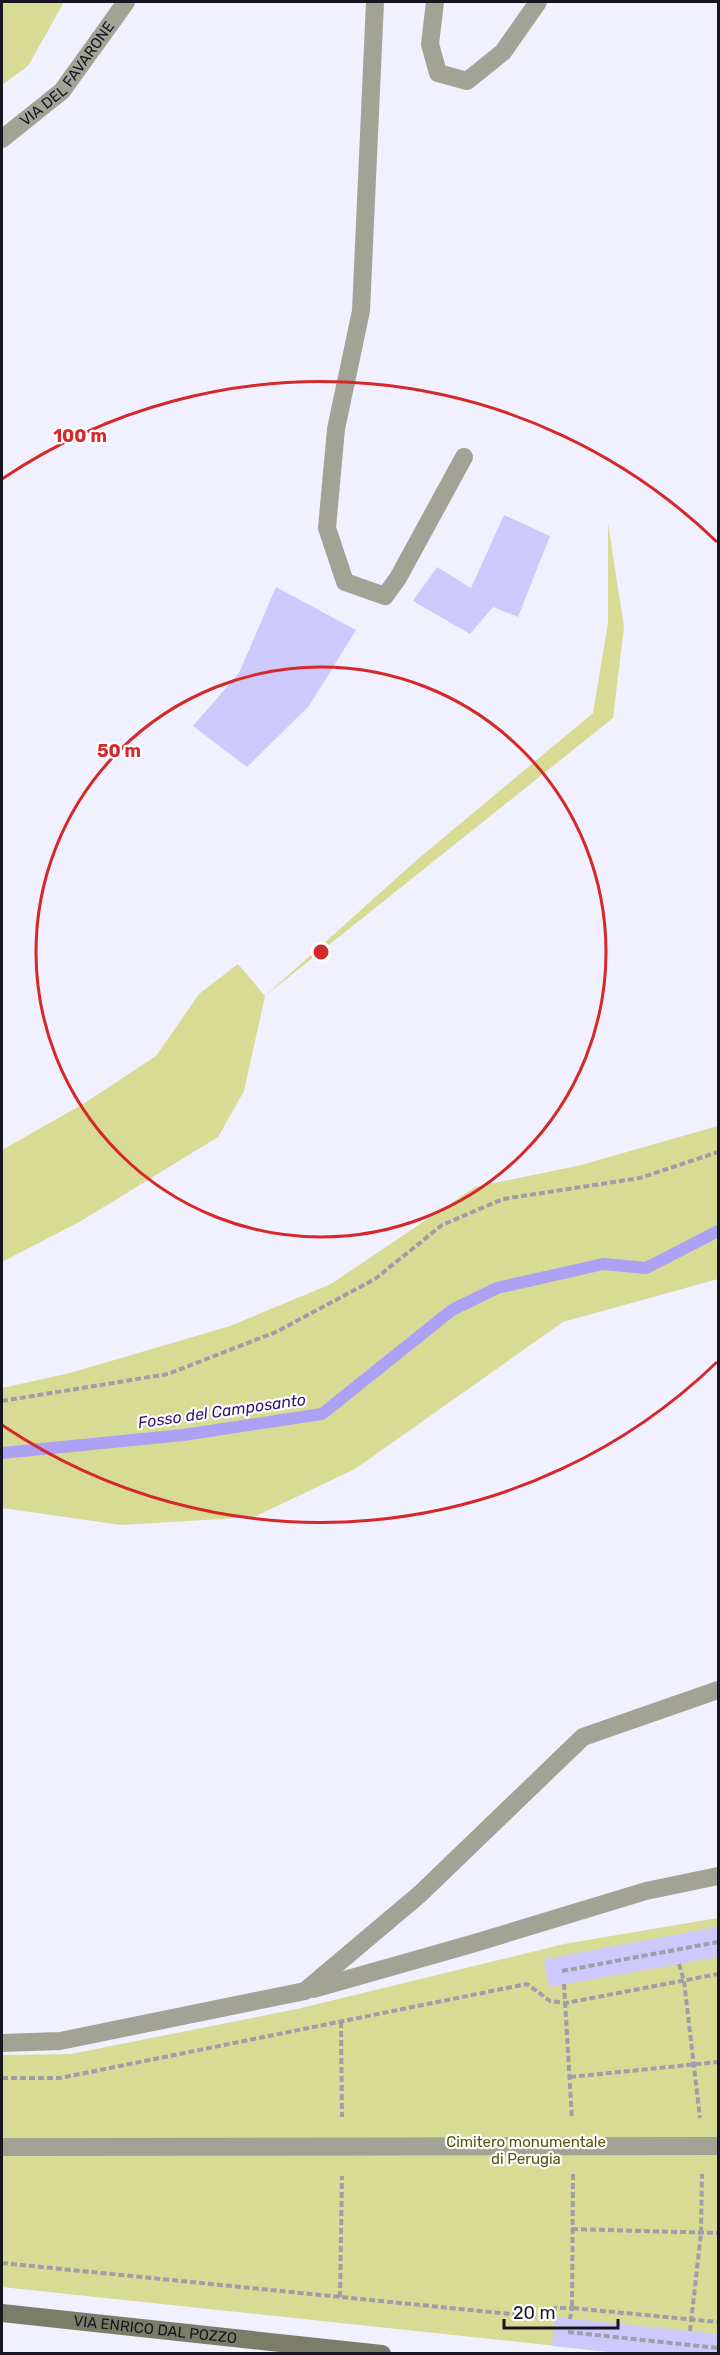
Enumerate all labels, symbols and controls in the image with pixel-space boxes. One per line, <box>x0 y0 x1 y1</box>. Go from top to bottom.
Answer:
street label: VIA DEL FAVARONE <box>16 18 118 130</box>
text: 100 m <box>53 425 107 447</box>
text: 50 m <box>97 740 141 762</box>
centre of rings <box>311 942 331 962</box>
water label: Fosso del Camposanto <box>137 1390 307 1432</box>
park label: Cimitero monumentale di Perugia <box>446 2133 606 2168</box>
scale bar <box>504 2292 618 2330</box>
text: 20 m <box>513 2302 555 2324</box>
street label: VIA ENRICO DAL POZZO <box>72 2312 238 2347</box>

